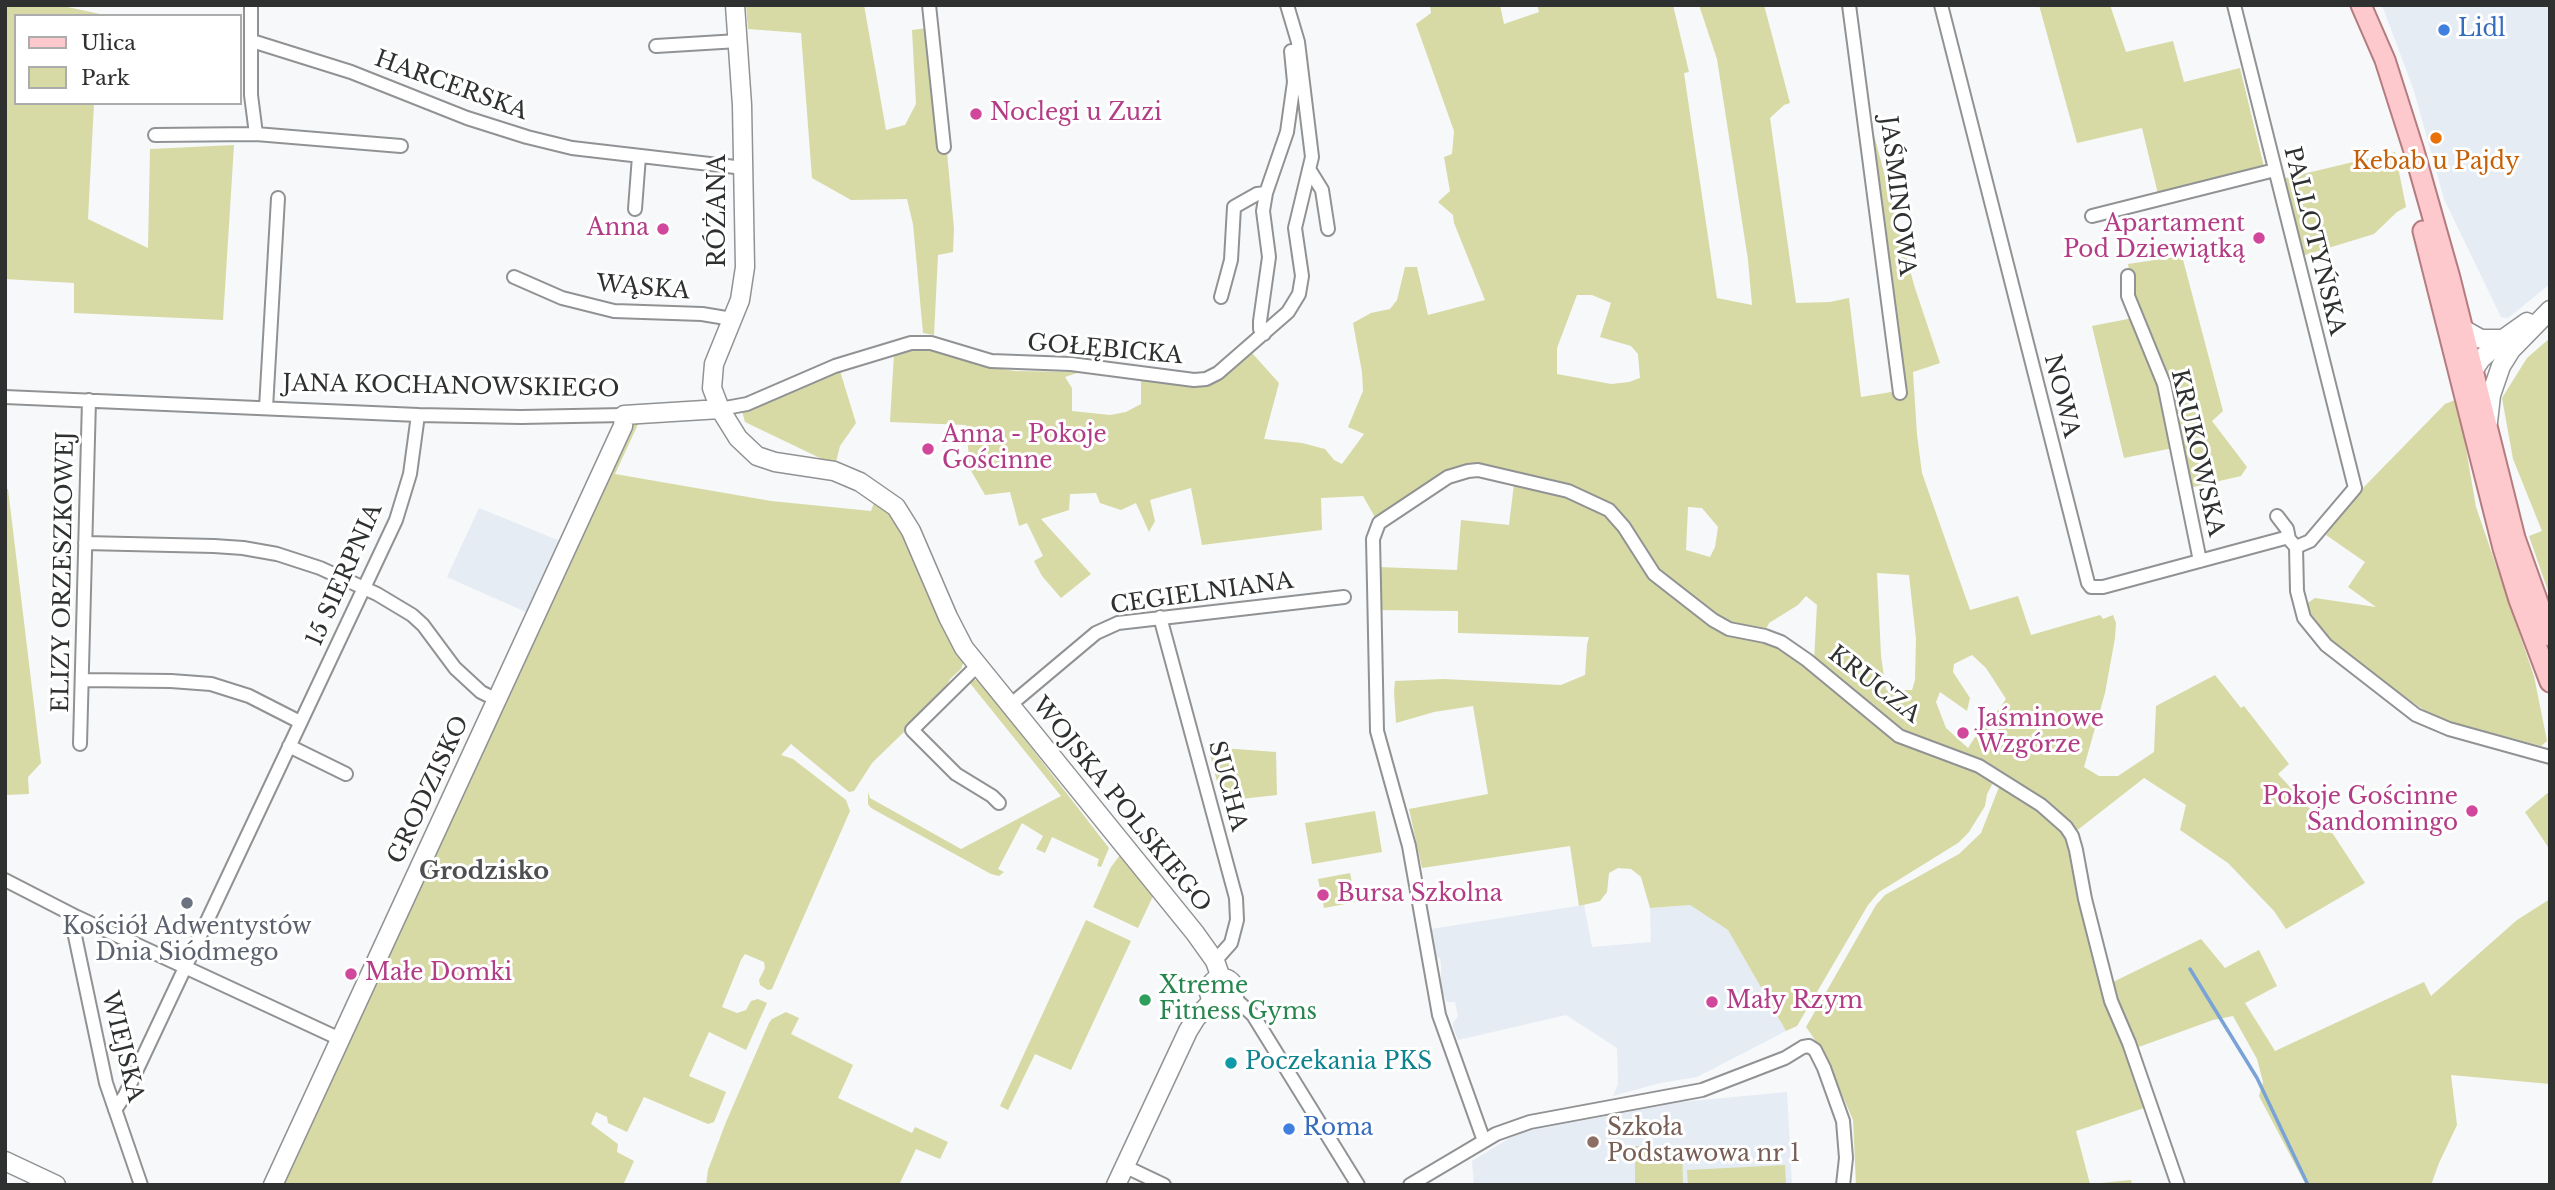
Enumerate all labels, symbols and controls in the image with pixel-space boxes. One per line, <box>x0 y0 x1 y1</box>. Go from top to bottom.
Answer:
legend <box>14 14 242 105</box>
place label: Lidl <box>2458 16 2506 44</box>
marker: Lidl <box>2436 22 2452 38</box>
text: Ulica <box>81 30 136 56</box>
street label: HARCERSKA <box>371 46 531 126</box>
text: Park <box>81 65 130 91</box>
place label: Noclegi u Zuzi <box>990 100 1162 128</box>
marker: Noclegi u Zuzi <box>968 106 984 122</box>
street label: JAŚMINOWA <box>1874 115 1920 277</box>
marker: Kebab u Pajdy <box>2428 130 2444 146</box>
street label: PALLOTYŃSKA <box>2277 144 2351 338</box>
place label: Kebab u Pajdy <box>2352 149 2520 177</box>
street label: RÓŻANA <box>705 155 733 267</box>
place label: Apartament Pod Dziewiątką <box>2063 211 2245 265</box>
place label: Anna <box>587 215 649 243</box>
marker: Anna <box>655 221 671 237</box>
marker: Apartament Pod Dziewiątką <box>2251 230 2267 246</box>
street label: WĄSKA <box>595 270 691 306</box>
street label: GOŁĘBICKA <box>1026 329 1184 371</box>
street label: NOWA <box>2037 352 2085 440</box>
street label: KRUKOWSKA <box>2164 367 2230 539</box>
street label: JANA KOCHANOWSKIEGO <box>282 370 620 404</box>
place label: Anna - Pokoje Gościnne <box>942 422 1107 476</box>
street label: ELIZY ORZESZKOWEJ <box>48 431 80 713</box>
marker: Anna - Pokoje Gościnne <box>920 441 936 457</box>
street label: 15 SIERPNIA <box>301 500 389 650</box>
street label: CEGIELNIANA <box>1109 568 1295 620</box>
street label: KRUCZA <box>1823 641 1925 729</box>
street label: WOJSKA POLSKIEGO <box>1026 692 1216 918</box>
place label: Jaśminowe Wzgórze <box>1977 706 2104 760</box>
street label: GRODZISKO <box>383 712 475 868</box>
marker: Jaśminowe Wzgórze <box>1955 725 1971 741</box>
street label: SUCHA <box>1202 738 1252 834</box>
place label: Pokoje Gościnne Sandomingo <box>2262 784 2458 838</box>
marker: Pokoje Gościnne Sandomingo <box>2464 803 2480 819</box>
district label: Grodzisko <box>419 858 549 886</box>
place label: Bursa Szkolna <box>1337 881 1503 909</box>
marker: Bursa Szkolna <box>1315 887 1331 903</box>
marker: Kościół Adwentystów Dnia Siódmego <box>179 895 195 911</box>
place label: Kościół Adwentystów Dnia Siódmego <box>62 914 312 968</box>
place label: Małe Domki <box>365 960 512 988</box>
marker: Małe Domki <box>343 966 359 982</box>
place label: Xtreme Fitness Gyms <box>1159 973 1317 1027</box>
place label: Mały Rzym <box>1726 988 1863 1016</box>
street label: WIEJSKA <box>95 989 149 1105</box>
marker: Xtreme Fitness Gyms <box>1137 992 1153 1008</box>
marker: Mały Rzym <box>1704 994 1720 1010</box>
place label: Poczekania PKS <box>1245 1049 1432 1077</box>
marker: Poczekania PKS <box>1223 1055 1239 1071</box>
place label: Roma <box>1303 1115 1373 1143</box>
place label: Szkoła Podstawowa nr 1 <box>1607 1115 1800 1169</box>
marker: Roma <box>1281 1121 1297 1137</box>
marker: Szkoła Podstawowa nr 1 <box>1585 1134 1601 1150</box>

